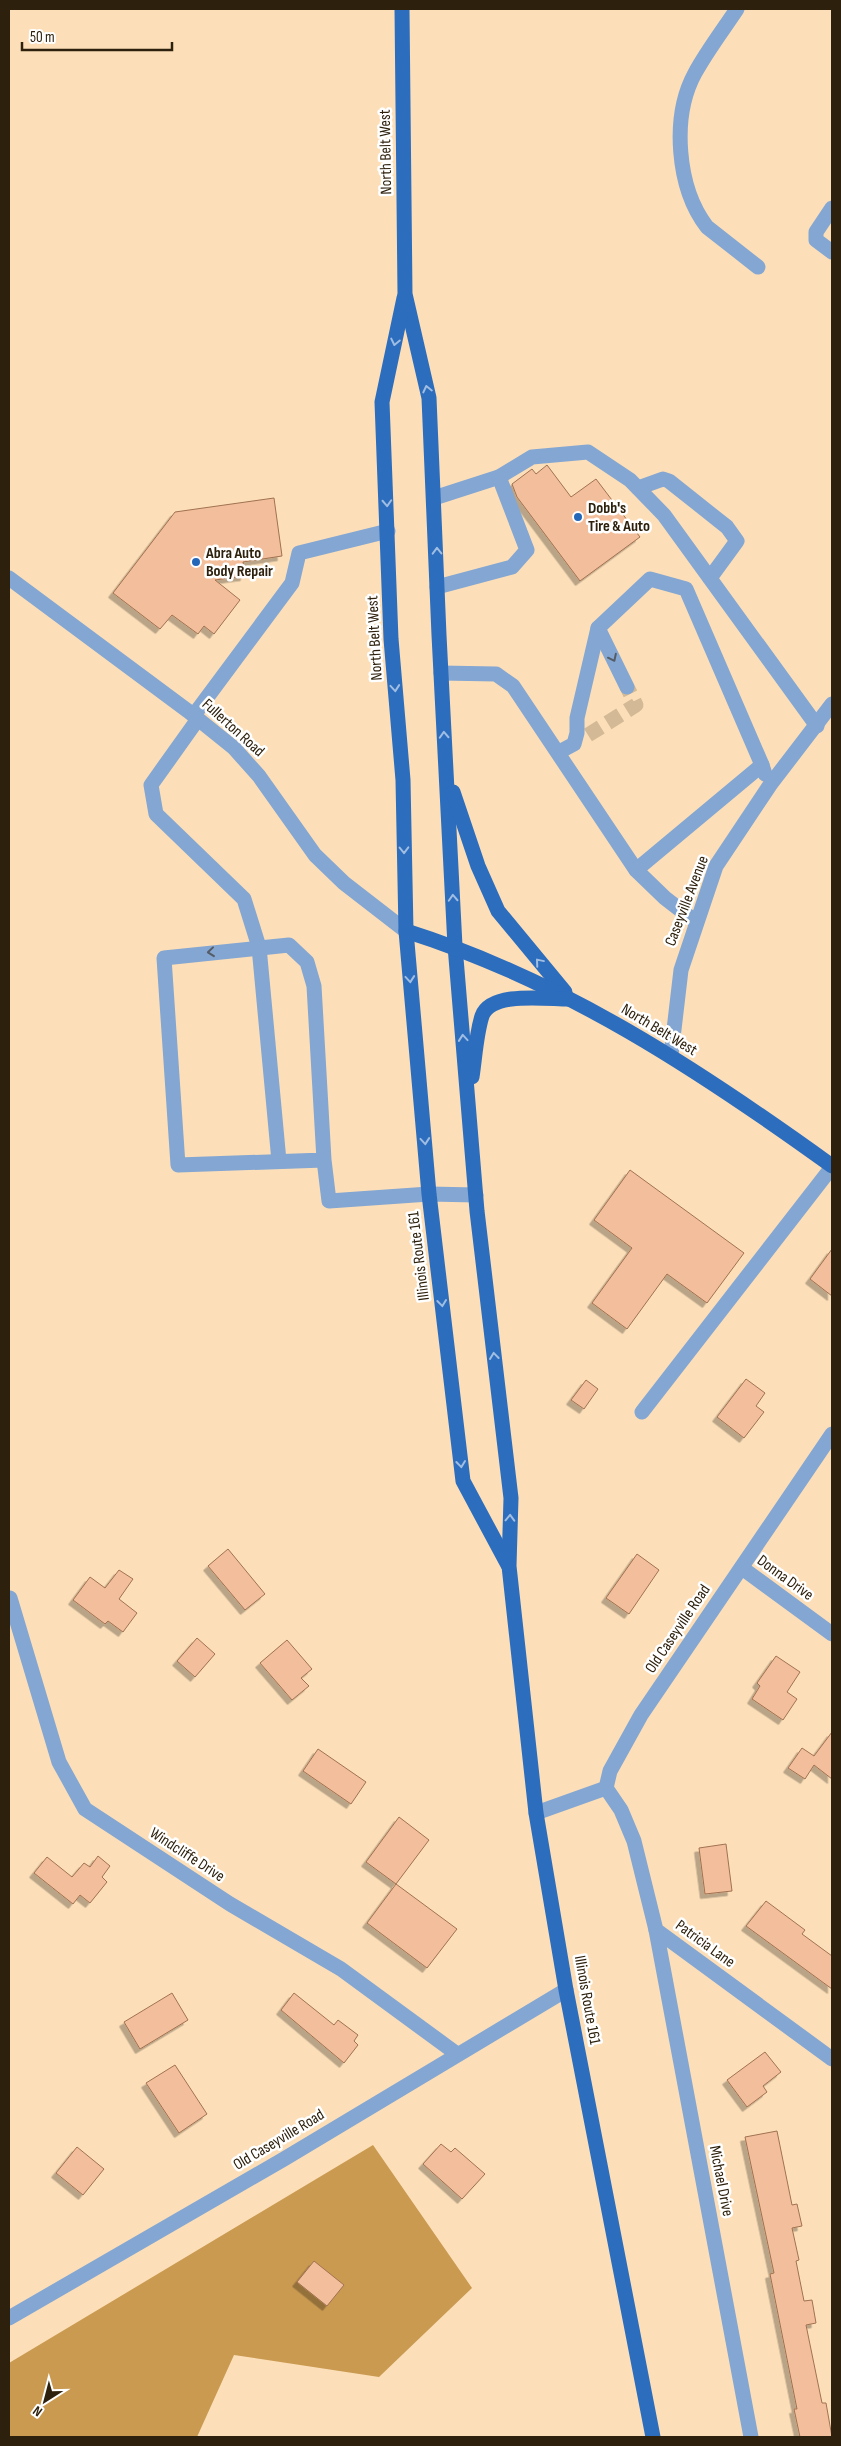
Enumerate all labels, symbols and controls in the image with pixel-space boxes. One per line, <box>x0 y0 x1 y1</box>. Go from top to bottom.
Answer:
scale bar <box>22 20 172 52</box>
text: 50 m <box>30 28 55 47</box>
street label: North Belt West <box>376 109 396 195</box>
one-way arrow <box>390 337 401 346</box>
one-way arrow <box>422 385 433 394</box>
one-way arrow <box>381 499 392 507</box>
place label: Dobb's Tire & Auto <box>588 499 650 536</box>
marker: Dobb's Tire & Auto <box>572 511 584 523</box>
place label: Abra Auto Body Repair <box>205 544 273 581</box>
one-way arrow <box>431 547 442 555</box>
marker: Abra Auto Body Repair <box>190 556 202 568</box>
street label: North Belt West <box>363 595 387 681</box>
one-way arrow <box>607 652 617 661</box>
one-way arrow <box>389 684 400 692</box>
street label: Fullerton Road <box>198 695 268 761</box>
one-way arrow <box>439 731 450 739</box>
one-way arrow <box>399 846 409 854</box>
street label: Caseyville Avenue <box>661 853 713 949</box>
one-way arrow <box>447 893 458 901</box>
one-way arrow <box>207 946 215 957</box>
one-way arrow <box>535 958 544 967</box>
one-way arrow <box>405 976 416 984</box>
street label: North Belt West <box>618 1000 700 1060</box>
one-way arrow <box>457 1033 468 1041</box>
one-way arrow <box>419 1137 430 1145</box>
street label: Illinois Route 161 <box>404 1210 434 1302</box>
one-way arrow <box>436 1299 447 1307</box>
one-way arrow <box>489 1352 500 1360</box>
one-way arrow <box>455 1460 466 1468</box>
one-way arrow <box>505 1513 516 1521</box>
street label: Donna Drive <box>753 1551 817 1605</box>
street label: Old Caseyville Road <box>641 1581 715 1677</box>
street label: Windcliffe Drive <box>146 1824 228 1886</box>
street label: Patricia Lane <box>672 1916 738 1972</box>
street label: Illinois Route 161 <box>570 1954 604 2046</box>
street label: Old Caseyville Road <box>230 2105 328 2175</box>
street label: Michael Drive <box>705 2144 737 2218</box>
north arrow <box>20 2376 70 2426</box>
text: N <box>30 2402 46 2420</box>

